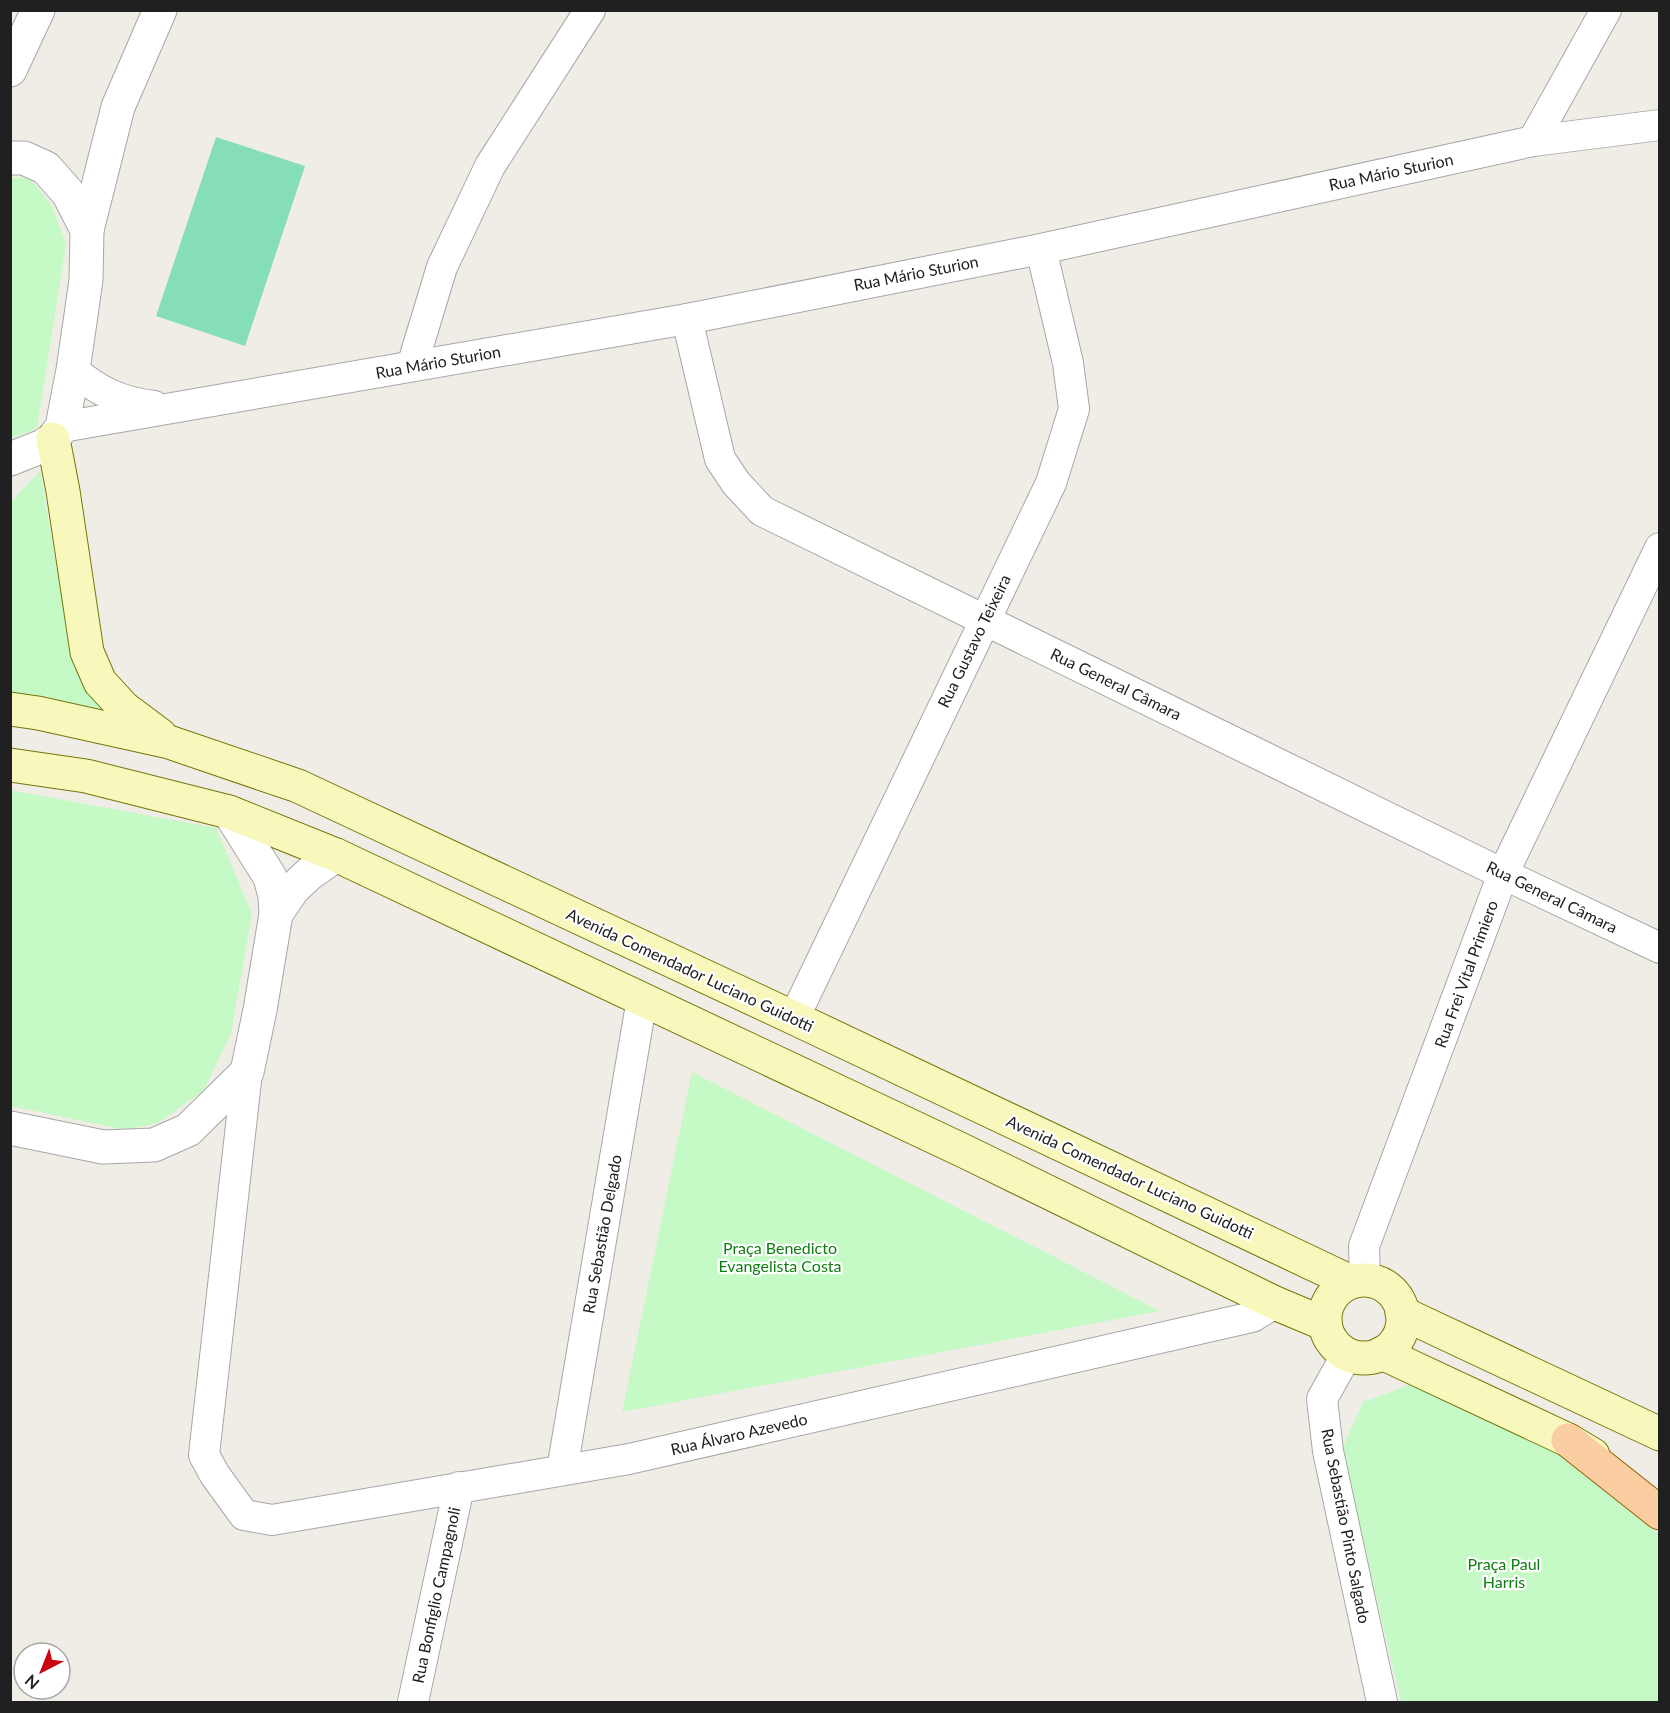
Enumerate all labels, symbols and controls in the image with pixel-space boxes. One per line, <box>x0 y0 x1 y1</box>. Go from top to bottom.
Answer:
street label: Rua Mário Sturion <box>1327 149 1455 194</box>
street label: Rua Mário Sturion <box>852 251 980 294</box>
street label: Rua Mário Sturion <box>374 341 502 382</box>
street label: Rua Gustavo Teixeira <box>933 571 1014 710</box>
street label: Rua General Câmara <box>1048 644 1185 723</box>
street label: Rua General Câmara <box>1484 857 1621 936</box>
street label: Rua Frei Vital Primiero <box>1430 897 1501 1050</box>
street label: Avenida Comendador Luciano Guidotti <box>564 904 817 1035</box>
street label: Avenida Comendador Luciano Guidotti <box>1004 1111 1257 1242</box>
street label: Rua Sebastião Delgado <box>578 1153 625 1315</box>
park label: Praça Benedicto Evangelista Costa <box>718 1238 842 1275</box>
street label: Rua Álvaro Azevedo <box>669 1409 809 1458</box>
street label: Rua Sebastião Pinto Salgado <box>1318 1427 1375 1625</box>
street label: Rua Bonfiglio Campagnoli <box>408 1505 463 1685</box>
park label: Praça Paul Harris <box>1468 1554 1540 1591</box>
north arrow <box>12 1641 72 1701</box>
text: N <box>21 1671 43 1694</box>

